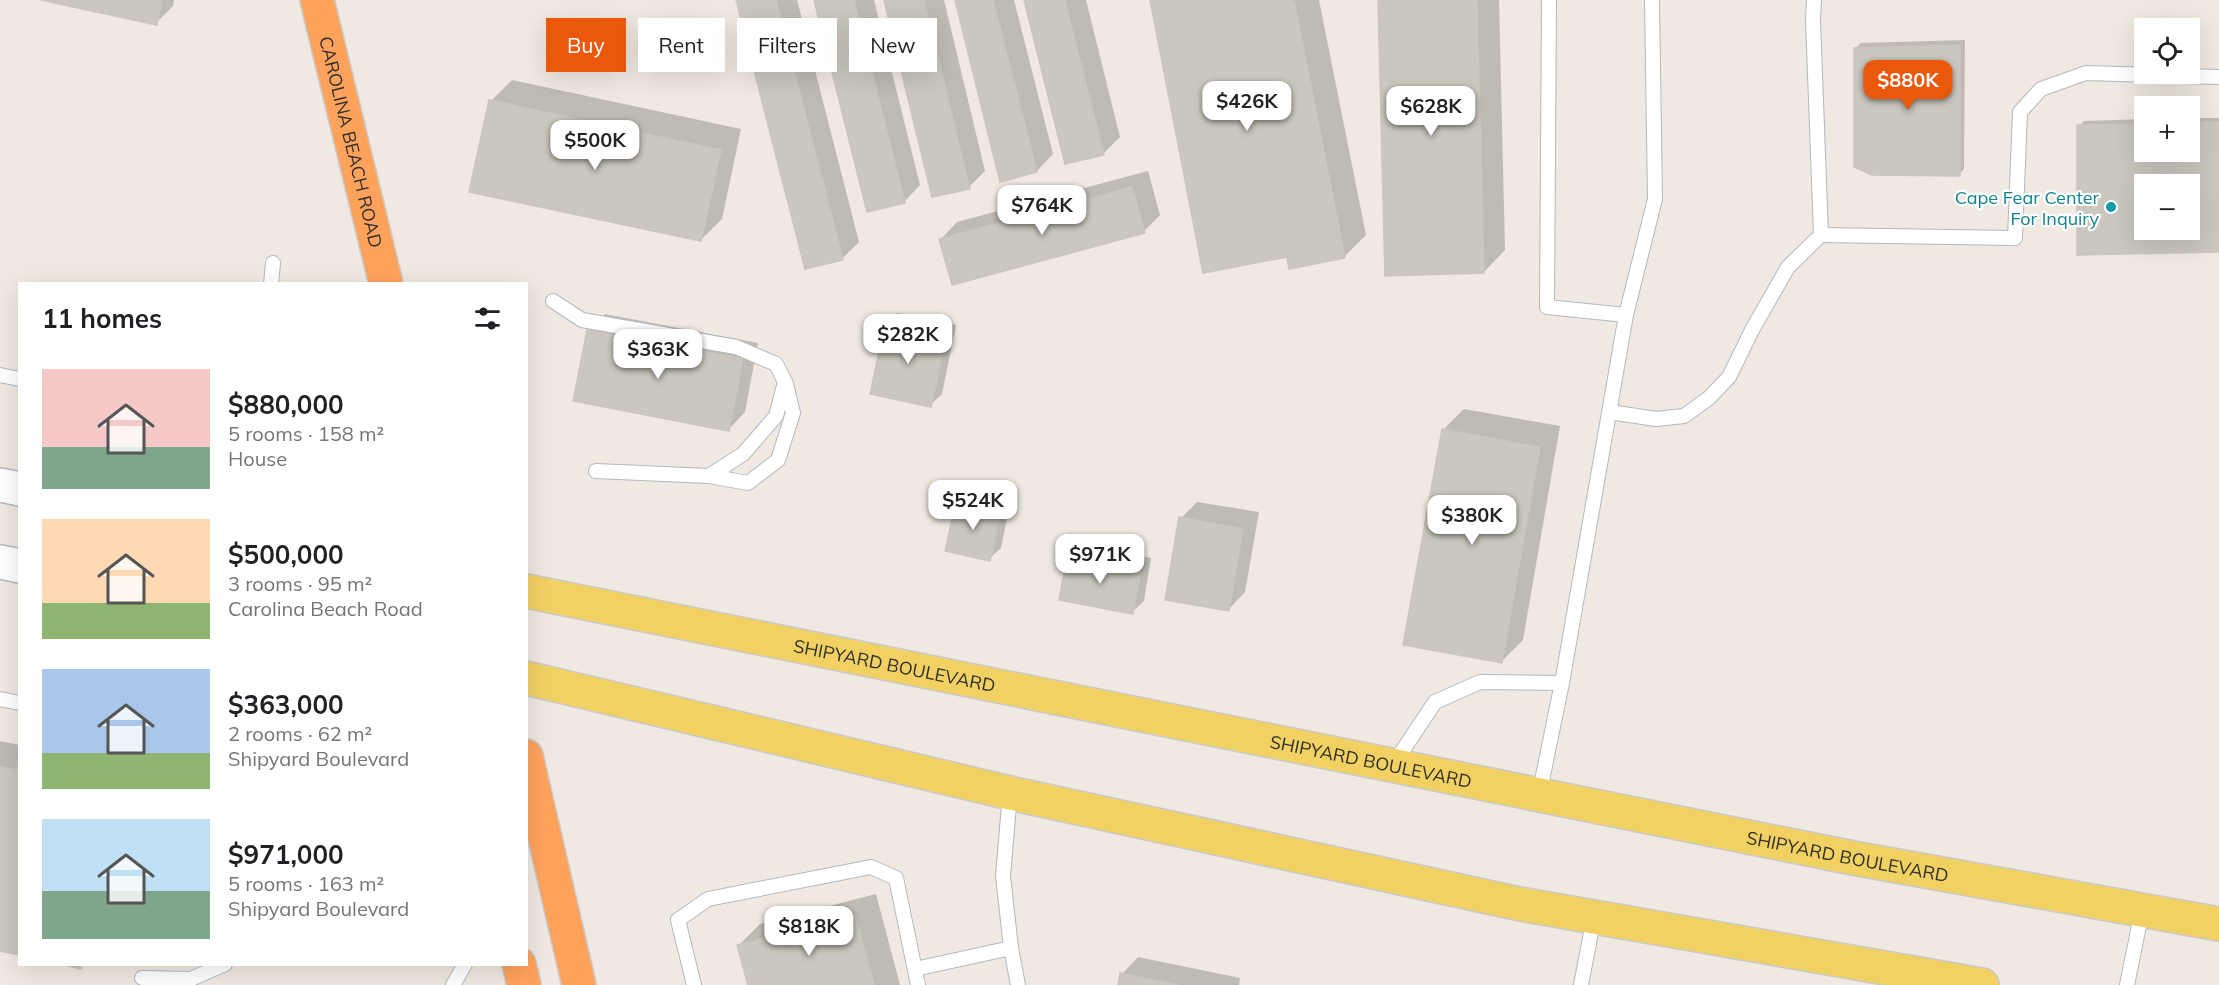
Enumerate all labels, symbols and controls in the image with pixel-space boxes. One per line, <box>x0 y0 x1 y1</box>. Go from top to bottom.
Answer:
chip: Buy <box>546 18 626 72</box>
chip: Rent <box>638 18 725 72</box>
chip: Filters <box>737 18 837 72</box>
chip: New <box>849 18 937 72</box>
map controls <box>2134 18 2200 240</box>
button: locate <box>2134 18 2200 84</box>
street label: CAROLINA BEACH ROAD <box>315 34 388 250</box>
pin: $880K <box>1866 60 1950 111</box>
text: $880K <box>1877 67 1939 92</box>
pin: $426K <box>1205 81 1289 132</box>
pin: $628K <box>1389 86 1473 137</box>
text: $426K <box>1216 88 1278 113</box>
text: $628K <box>1400 93 1462 118</box>
button: + <box>2134 96 2200 162</box>
pin: $500K <box>553 120 637 171</box>
text: $500K <box>564 127 626 152</box>
button: − <box>2134 174 2200 240</box>
pin: $764K <box>1000 185 1084 236</box>
place label: Cape Fear Center For Inquiry <box>1955 186 2099 230</box>
text: $764K <box>1011 192 1073 217</box>
marker: Cape Fear Center For Inquiry <box>2104 200 2118 214</box>
text: 11 homes <box>42 302 162 335</box>
icon: filters <box>471 302 504 335</box>
pin: $282K <box>866 314 950 365</box>
text: $282K <box>877 321 939 346</box>
pin: $363K <box>616 329 700 380</box>
text: $363K <box>627 336 689 361</box>
text: $880,000 <box>228 388 344 421</box>
icon: home <box>90 393 162 465</box>
text: 5 rooms · 158 m² <box>228 421 384 446</box>
text: House <box>228 446 287 471</box>
pin: $524K <box>931 480 1015 531</box>
text: $524K <box>942 487 1004 512</box>
pin: $380K <box>1430 495 1514 546</box>
text: $380K <box>1441 502 1503 527</box>
pin: $971K <box>1058 534 1142 585</box>
text: $500,000 <box>228 538 344 571</box>
text: $971K <box>1069 541 1131 566</box>
icon: home <box>90 543 162 615</box>
text: 3 rooms · 95 m² <box>228 571 372 596</box>
text: Carolina Beach Road <box>228 596 423 621</box>
street label: SHIPYARD BOULEVARD <box>792 634 998 697</box>
text: $363,000 <box>228 688 344 721</box>
icon: home <box>90 693 162 765</box>
text: 2 rooms · 62 m² <box>228 721 372 746</box>
street label: SHIPYARD BOULEVARD <box>1268 730 1474 793</box>
text: Shipyard Boulevard <box>228 746 409 771</box>
street label: SHIPYARD BOULEVARD <box>1745 825 1951 887</box>
text: $971,000 <box>228 838 344 871</box>
icon: home <box>90 843 162 915</box>
text: 5 rooms · 163 m² <box>228 871 384 896</box>
text: Shipyard Boulevard <box>228 896 409 921</box>
pin: $818K <box>767 906 851 957</box>
text: $818K <box>778 913 840 938</box>

